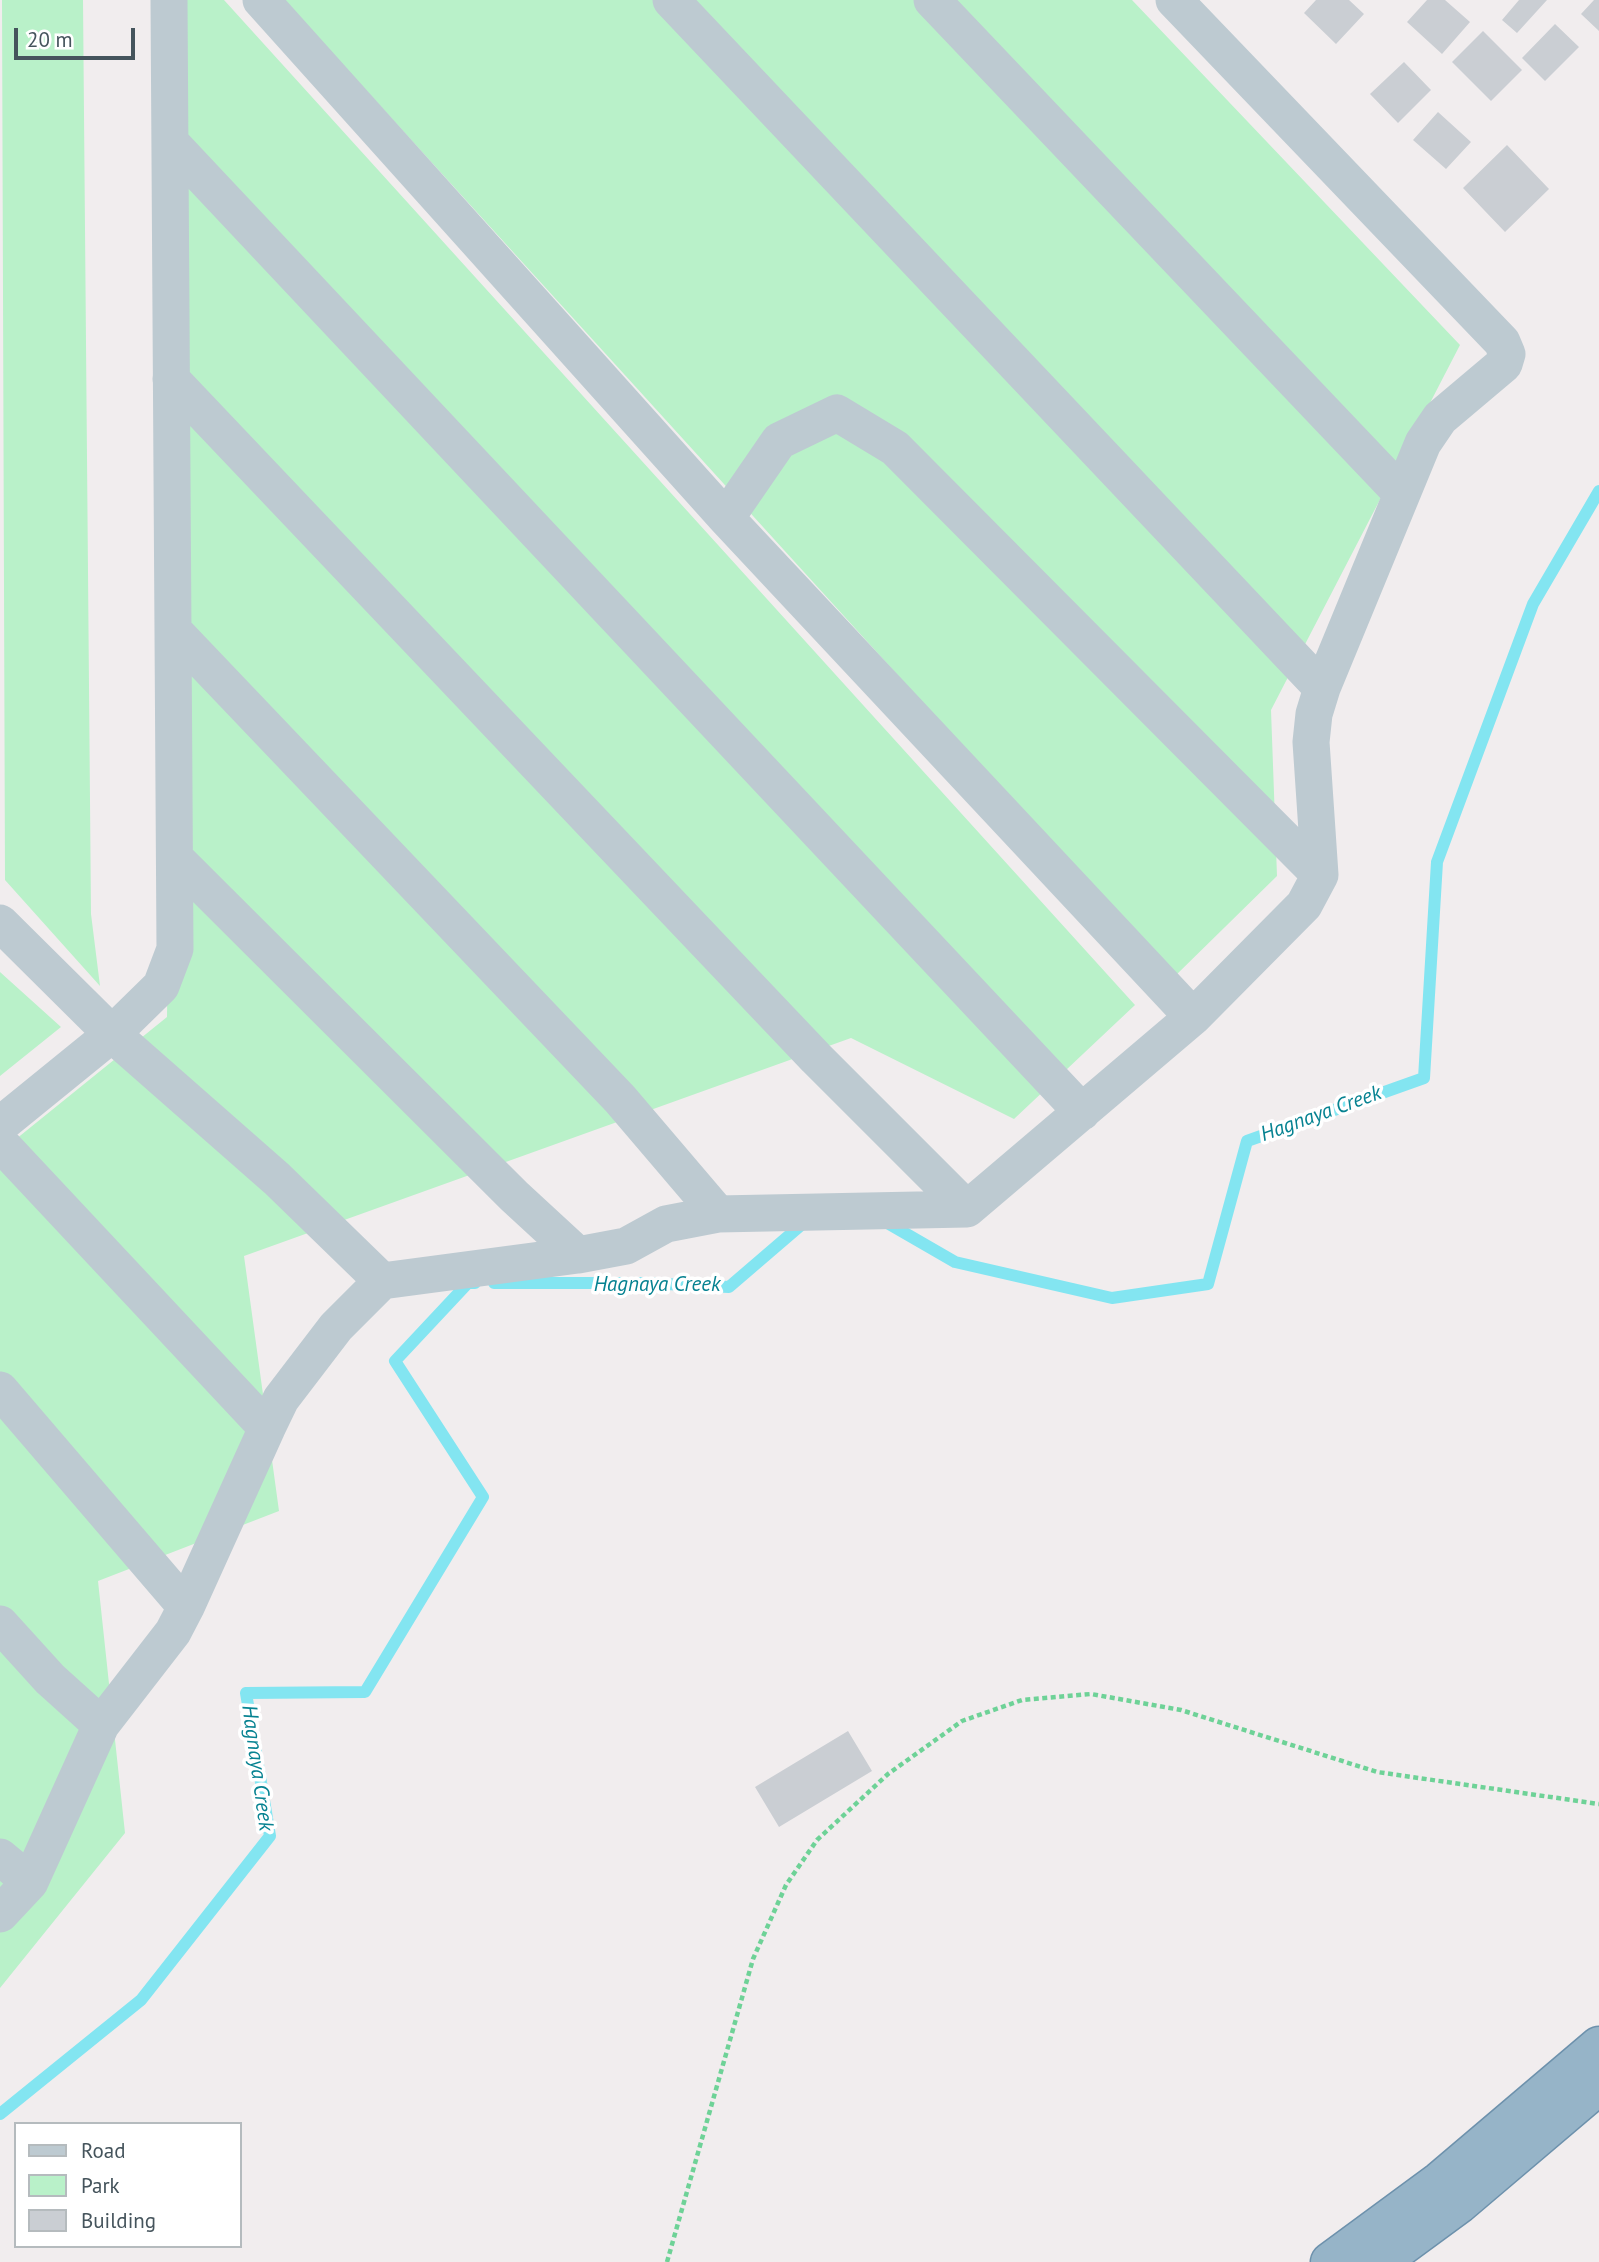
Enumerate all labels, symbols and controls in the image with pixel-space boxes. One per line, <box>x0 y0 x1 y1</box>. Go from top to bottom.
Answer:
scale bar <box>18 14 138 58</box>
text: 20 m <box>27 26 73 53</box>
water label: Hagnaya Creek <box>1257 1080 1385 1148</box>
water label: Hagnaya Creek <box>594 1272 720 1298</box>
water label: Hagnaya Creek <box>236 1704 278 1832</box>
legend <box>14 2122 242 2248</box>
text: Road <box>81 2137 125 2164</box>
text: Park <box>81 2172 120 2199</box>
text: Building <box>81 2207 156 2234</box>

